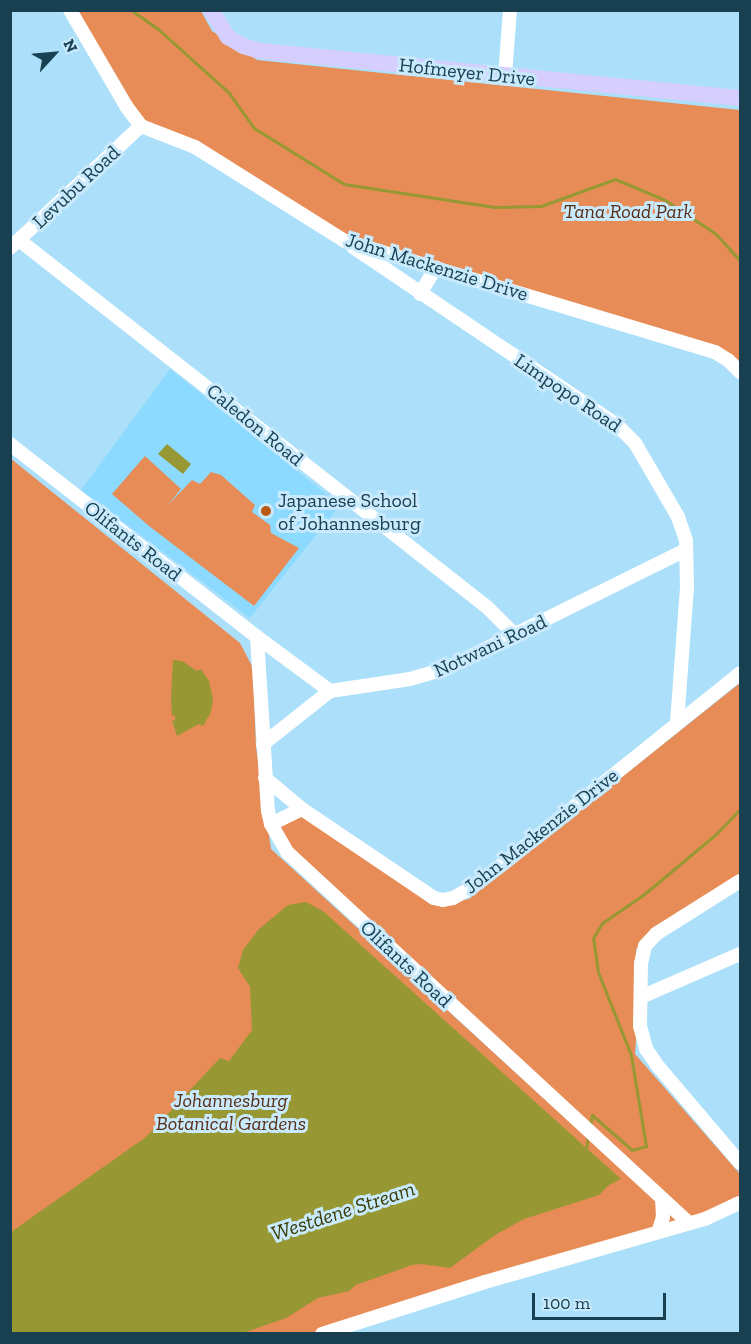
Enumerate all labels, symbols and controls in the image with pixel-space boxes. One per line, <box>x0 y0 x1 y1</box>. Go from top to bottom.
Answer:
north arrow <box>24 24 84 84</box>
text: N <box>59 36 82 56</box>
street label: Hofmeyer Drive <box>398 53 536 91</box>
street label: Levubu Road <box>27 140 125 234</box>
park label: Tana Road Park <box>564 199 692 223</box>
street label: John Mackenzie Drive <box>343 228 531 306</box>
street label: Limpopo Road <box>510 348 626 438</box>
street label: Caledon Road <box>202 379 308 471</box>
place label: Japanese School of Johannesburg <box>278 488 421 535</box>
street label: Olifants Road <box>80 496 186 586</box>
marker: Japanese School of Johannesburg <box>259 504 273 518</box>
street label: Notwani Road <box>430 609 550 683</box>
street label: John Mackenzie Drive <box>459 763 623 899</box>
street label: Olifants Road <box>355 916 457 1012</box>
park label: Johannesburg Botanical Gardens <box>156 1088 306 1135</box>
water label: Westdene Stream <box>268 1176 418 1246</box>
scale bar <box>535 1281 668 1319</box>
text: 100 m <box>543 1292 590 1314</box>

